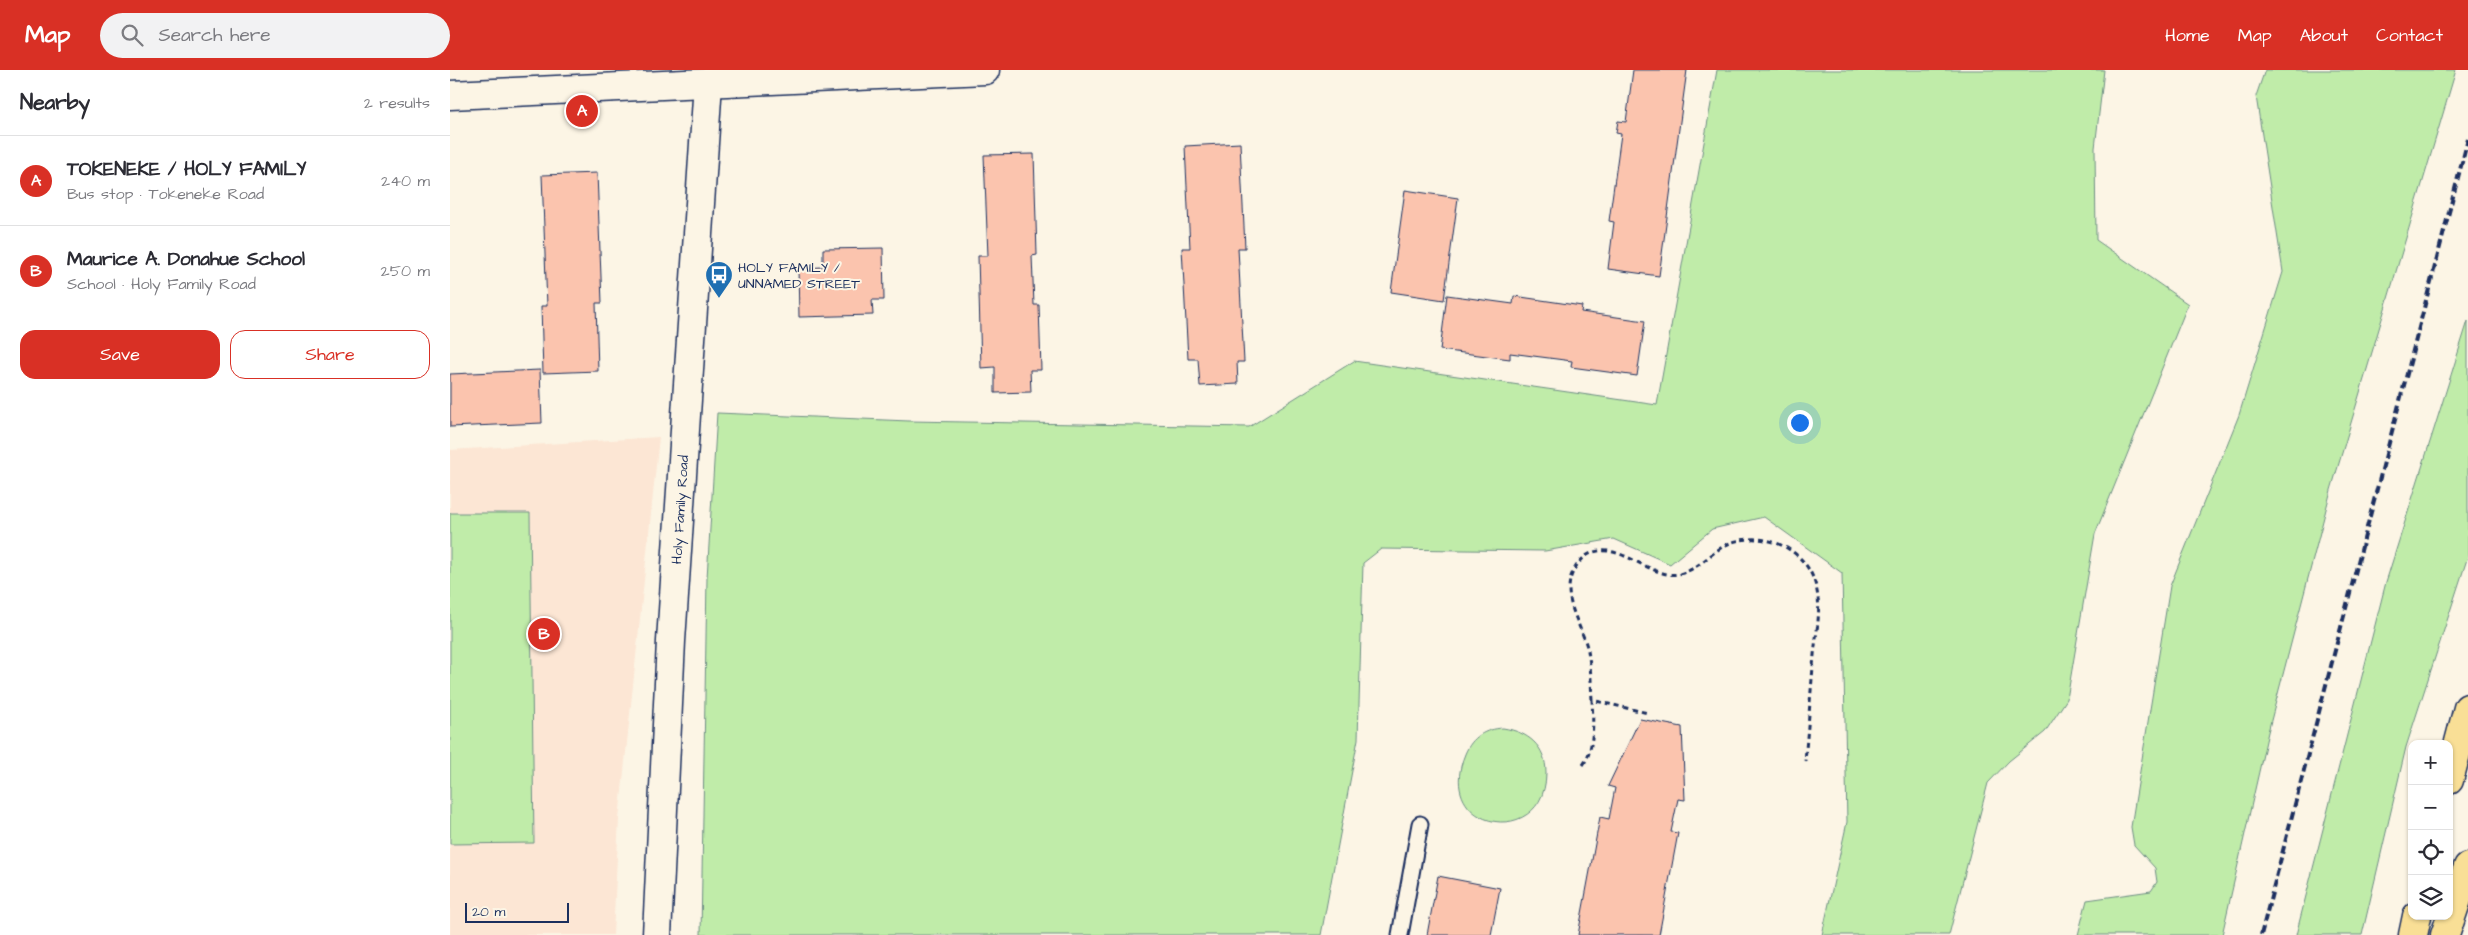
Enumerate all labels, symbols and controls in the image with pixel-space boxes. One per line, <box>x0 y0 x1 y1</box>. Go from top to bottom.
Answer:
search box <box>100 13 450 58</box>
text: Map <box>25 18 70 52</box>
icon: search <box>118 21 146 49</box>
text: Search here <box>158 22 271 49</box>
text: Home <box>2165 23 2210 48</box>
text: Map <box>2238 23 2272 48</box>
text: About <box>2300 23 2348 48</box>
text: Contact <box>2376 23 2443 48</box>
text: Nearby <box>20 88 90 117</box>
text: 2 results <box>364 92 430 114</box>
pin: A <box>566 92 598 130</box>
text: TOKENEKE / HOLY FAMILY <box>67 156 306 183</box>
text: A <box>31 170 41 192</box>
text: 240 m <box>381 170 430 192</box>
text: Bus stop · Tokeneke Road <box>67 183 264 205</box>
text: Maurice A. Donahue School <box>67 246 305 273</box>
place label: HOLY FAMILY / UNNAMED STREET <box>738 258 860 294</box>
text: B <box>30 260 42 282</box>
text: 250 m <box>381 260 430 282</box>
bus stop icon: HOLY FAMILY / UNNAMED STREET <box>704 260 734 299</box>
text: School · Holy Family Road <box>67 273 256 295</box>
button: Save <box>20 330 220 379</box>
button: Share <box>230 330 430 379</box>
your location <box>1787 410 1813 436</box>
street label: Holy Family Road <box>667 454 694 565</box>
pin: B <box>528 615 560 653</box>
map controls <box>2408 740 2453 920</box>
button: + <box>2408 740 2453 785</box>
button: − <box>2408 785 2453 830</box>
button: locate <box>2408 830 2453 875</box>
button: layers <box>2408 875 2453 920</box>
scale bar <box>465 900 569 923</box>
text: 20 m <box>472 902 505 922</box>

